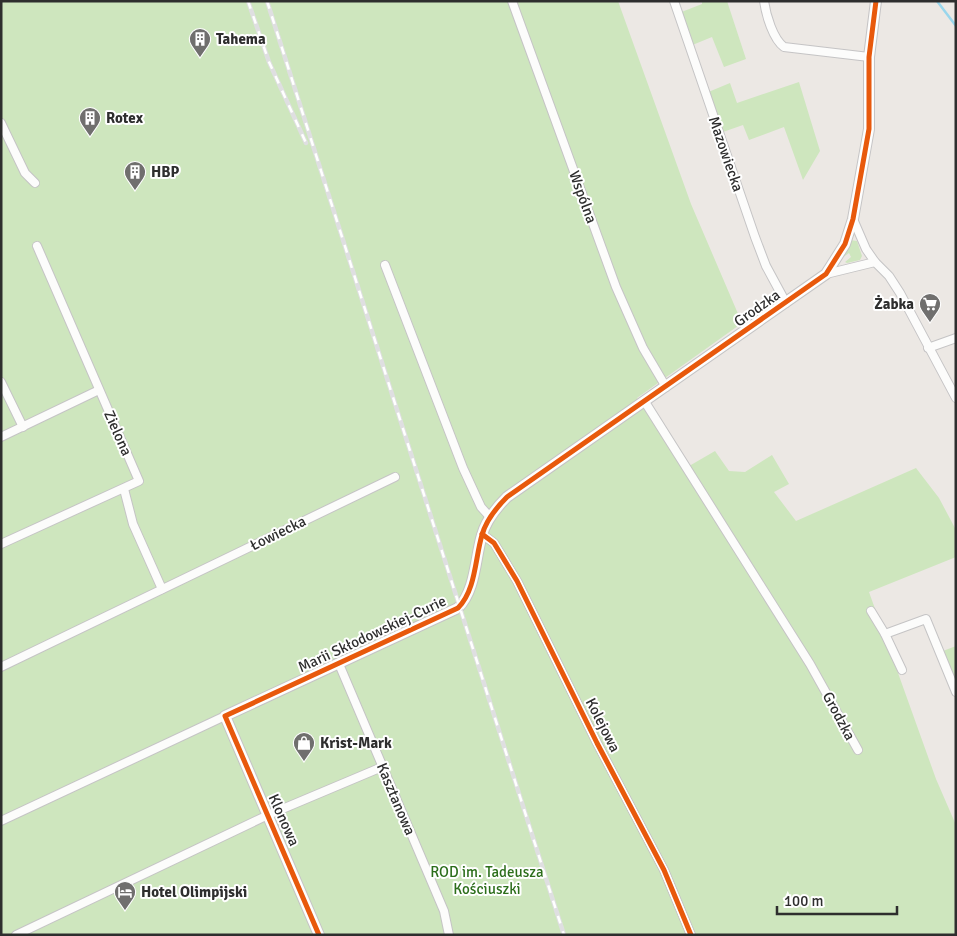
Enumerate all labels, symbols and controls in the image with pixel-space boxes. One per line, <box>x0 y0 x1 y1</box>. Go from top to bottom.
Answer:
building icon: Tahema <box>188 27 212 58</box>
place label: Tahema <box>216 30 266 48</box>
building icon: Rotex <box>78 106 102 137</box>
place label: Rotex <box>106 109 144 127</box>
street label: Mazowiecka <box>705 114 747 194</box>
building icon: HBP <box>123 160 147 191</box>
place label: HBP <box>151 163 180 181</box>
street label: Wspólna <box>565 168 601 226</box>
street label: Grodzka <box>730 286 784 330</box>
supermarket icon: Żabka <box>918 292 942 323</box>
place label: Żabka <box>874 295 914 313</box>
street label: Zielona <box>100 407 136 459</box>
street label: Łowiecka <box>247 512 309 554</box>
street label: Marii Skłodowskiej-Curie <box>295 592 449 676</box>
street label: Grodzka <box>819 689 859 743</box>
street label: Kolejowa <box>582 695 624 755</box>
shop icon: Krist-Mark <box>292 731 316 762</box>
place label: Krist-Mark <box>320 734 392 752</box>
street label: Kasztanowa <box>373 760 419 838</box>
street label: Klonowa <box>265 791 303 849</box>
park label: ROD im. Tadeusza Kościuszki <box>430 863 544 898</box>
hotel icon: Hotel Olimpijski <box>113 880 137 911</box>
place label: Hotel Olimpijski <box>141 883 247 901</box>
scale bar <box>777 884 897 916</box>
text: 100 m <box>784 892 824 910</box>

